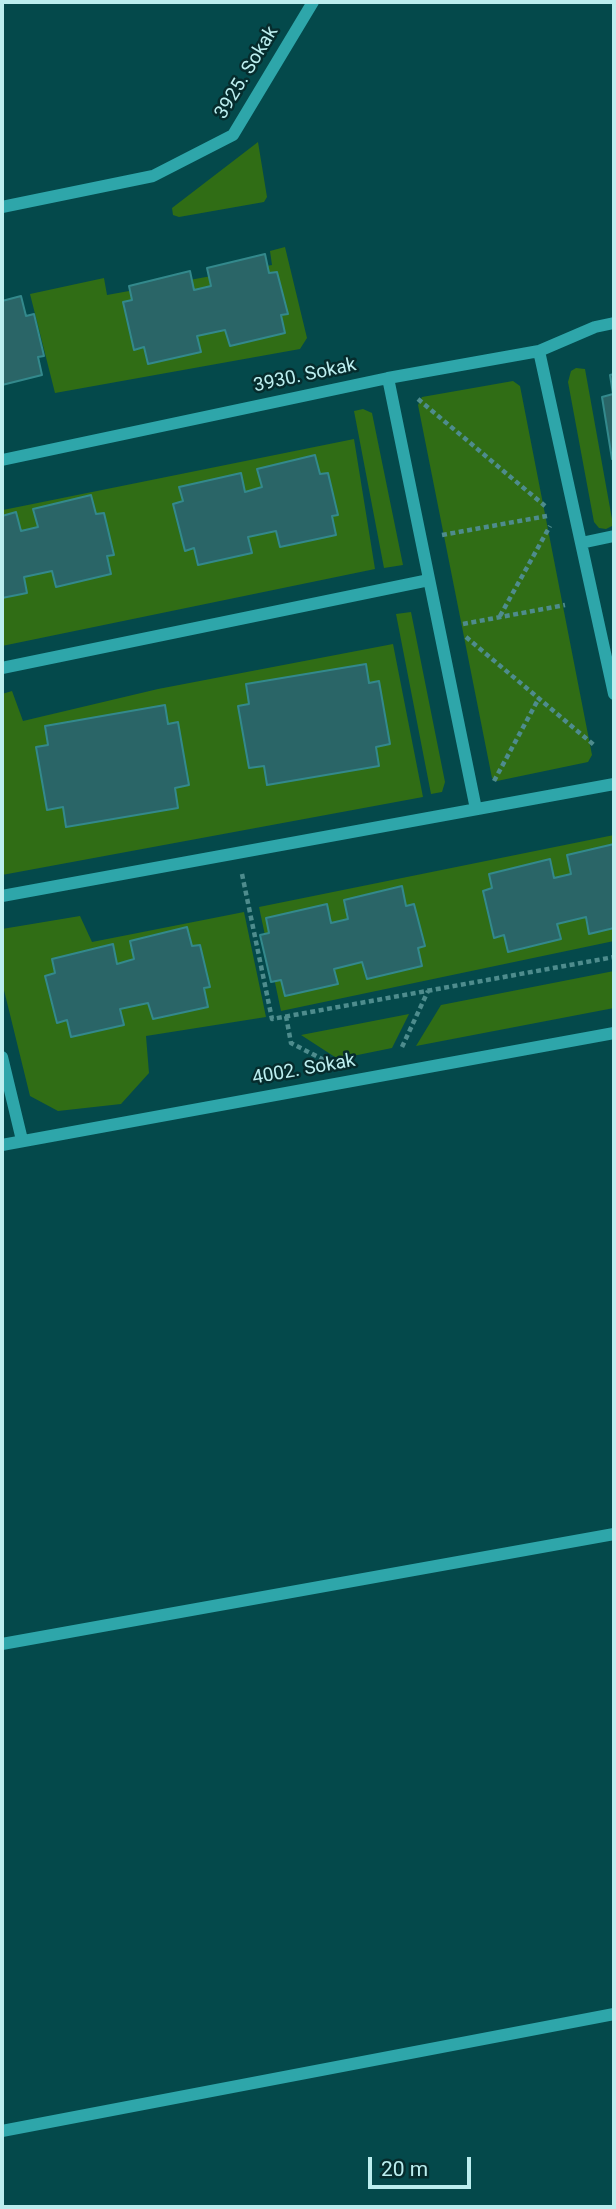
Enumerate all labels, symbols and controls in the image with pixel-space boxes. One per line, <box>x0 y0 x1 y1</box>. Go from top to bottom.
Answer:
street label: 3925. Sokak <box>210 22 284 124</box>
street label: 3930. Sokak <box>252 354 358 398</box>
street label: 4002. Sokak <box>251 1050 357 1090</box>
scale bar <box>371 2142 474 2186</box>
text: 20 m <box>381 2157 428 2181</box>

